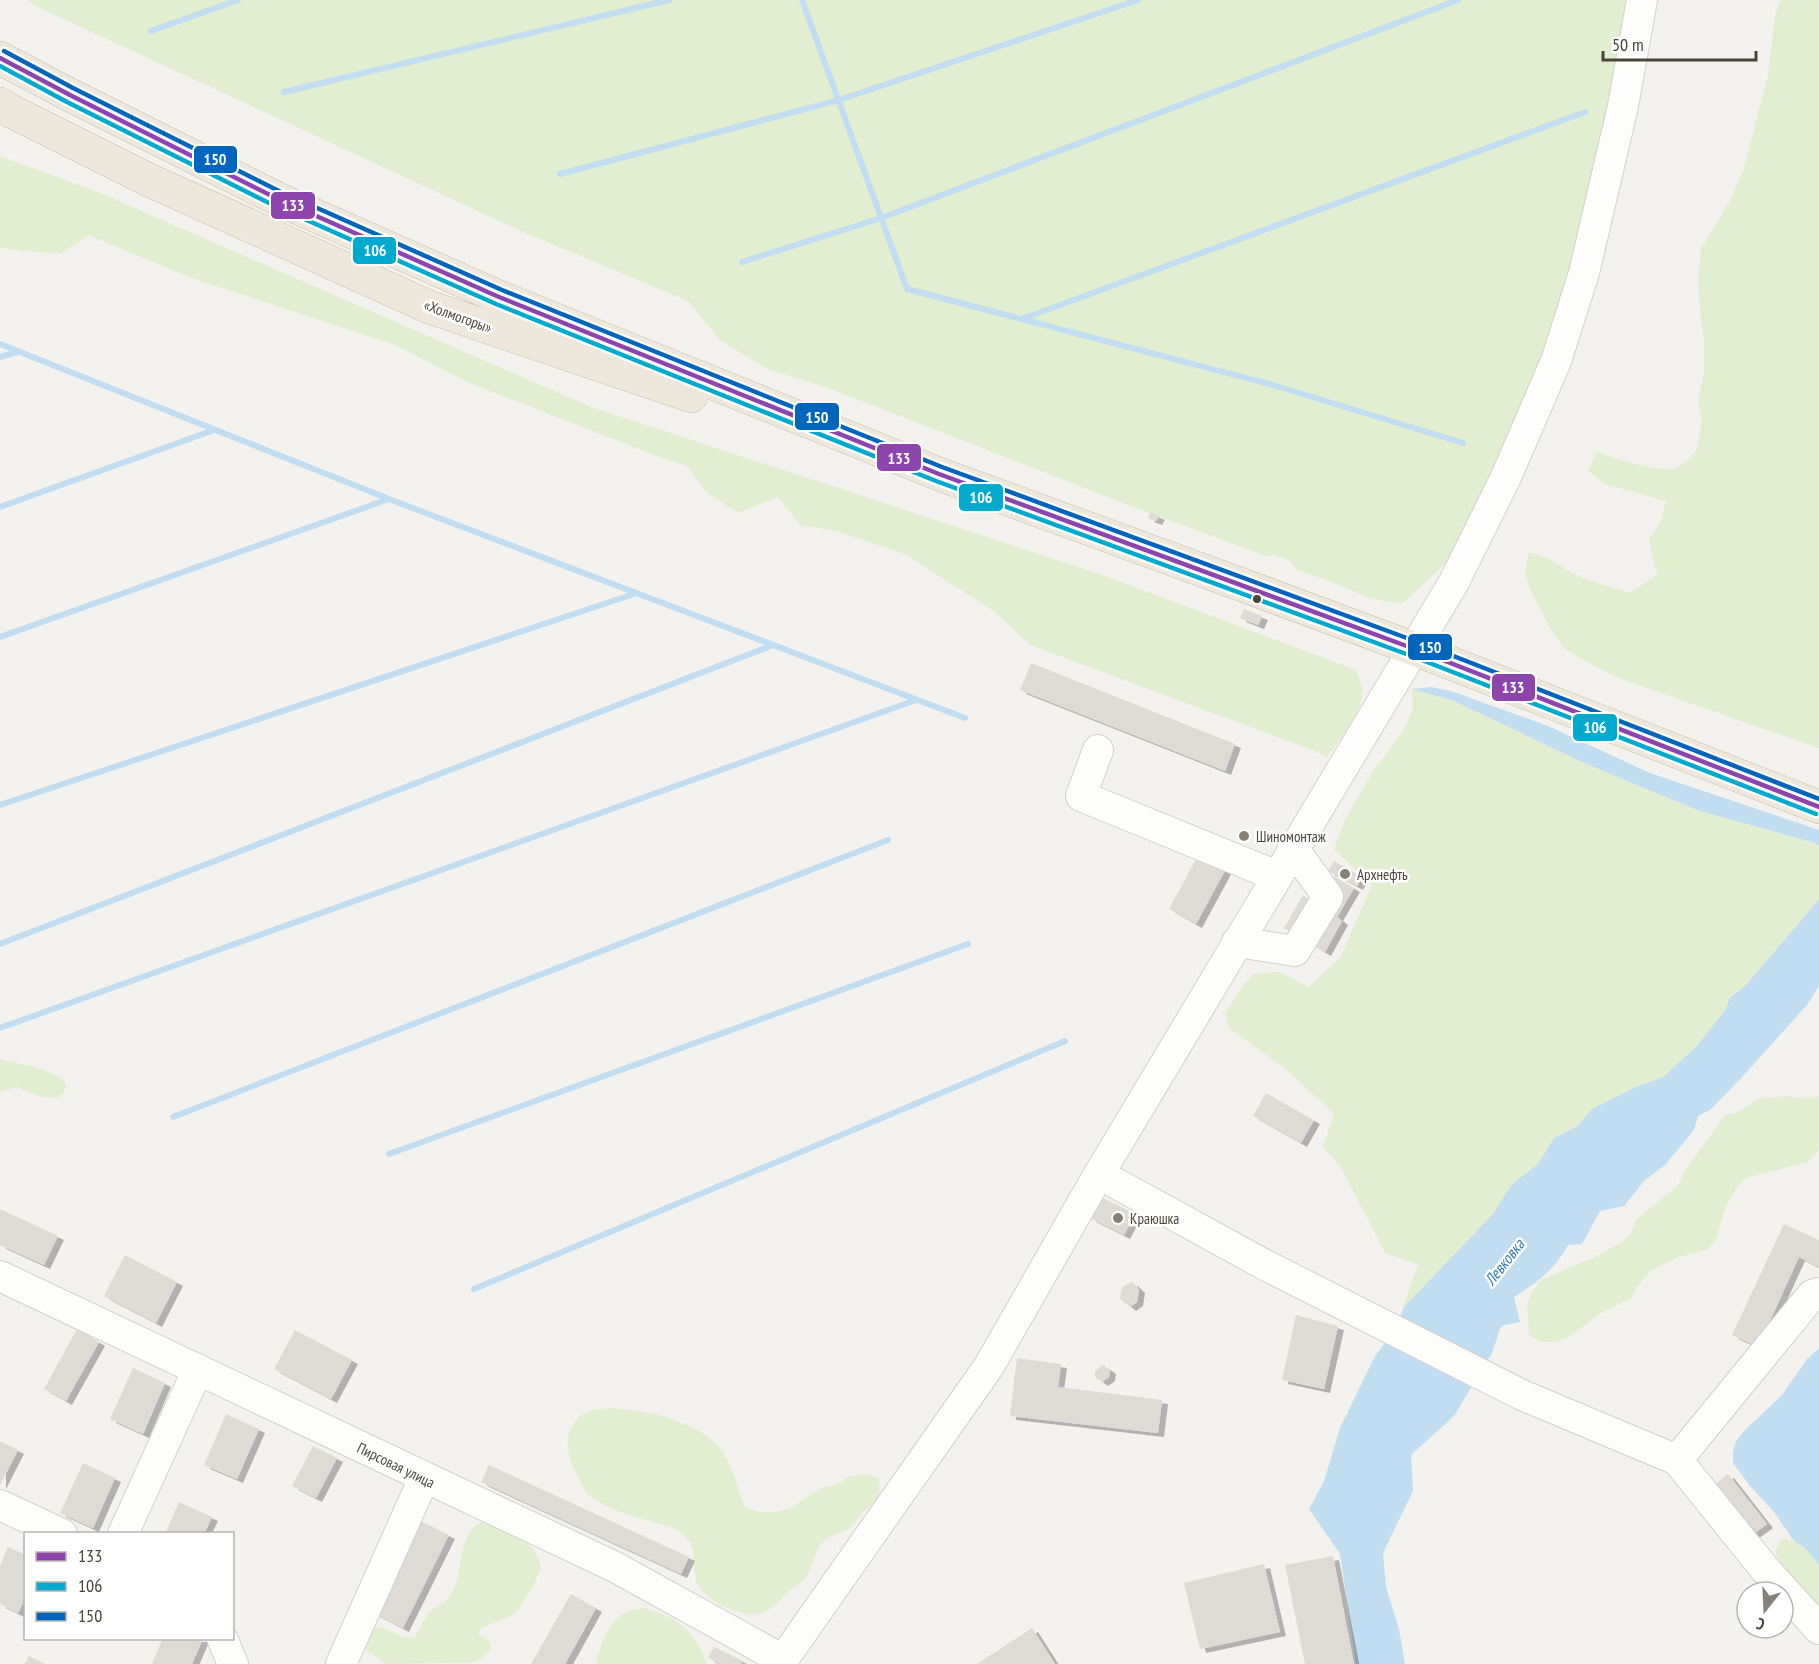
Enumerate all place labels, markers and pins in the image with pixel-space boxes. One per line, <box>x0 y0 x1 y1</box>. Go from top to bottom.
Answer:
unlabelled marker <box>1251 593 1263 605</box>
place label: Шиномонтаж <box>1256 827 1327 846</box>
marker: Шиномонтаж <box>1237 829 1251 843</box>
place label: Архнефть <box>1357 865 1408 884</box>
marker: Архнефть <box>1338 867 1352 881</box>
place label: Краюшка <box>1130 1209 1179 1228</box>
marker: Краюшка <box>1111 1211 1125 1225</box>

